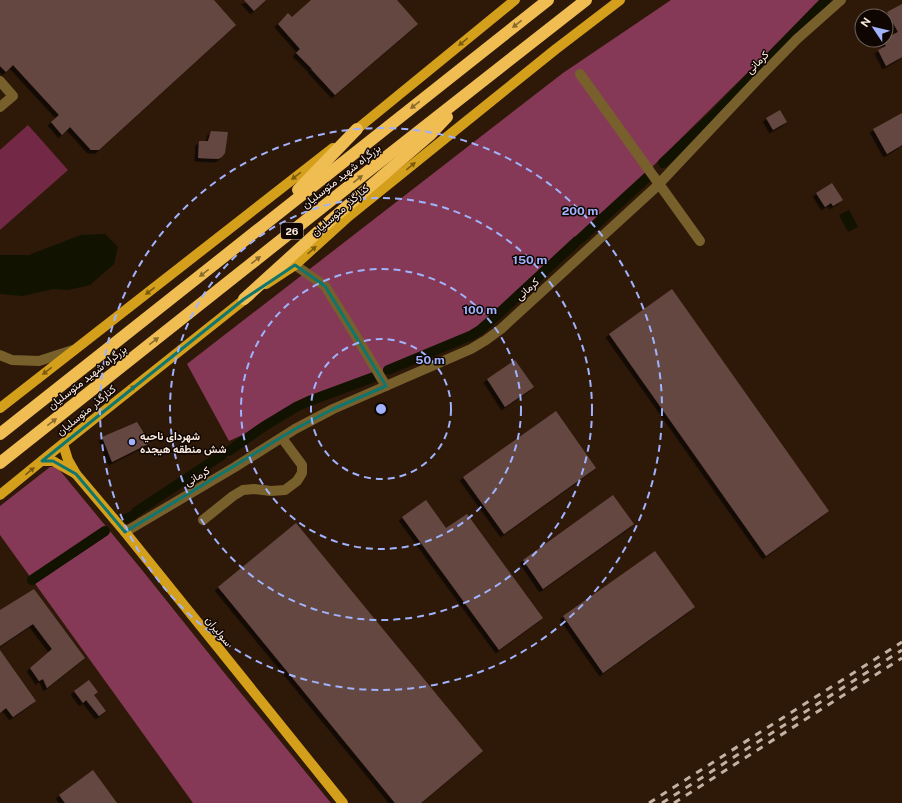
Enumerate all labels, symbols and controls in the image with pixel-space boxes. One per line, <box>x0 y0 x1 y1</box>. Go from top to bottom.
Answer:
north arrow <box>854 8 894 48</box>
text: N <box>858 15 873 29</box>
one-way arrow <box>511 19 522 28</box>
one-way arrow <box>458 38 469 47</box>
street label: کرمانی <box>743 48 772 77</box>
one-way arrow <box>409 100 420 109</box>
street label: بزرگراه شهید متوسلیان <box>299 142 383 211</box>
one-way arrow <box>405 162 416 170</box>
one-way arrow <box>291 172 302 181</box>
one-way arrow <box>352 174 363 183</box>
street label: کنارگذر متوسلیان <box>309 182 372 239</box>
text: 200 m <box>562 204 598 218</box>
road number: 26 <box>281 223 303 239</box>
one-way arrow <box>307 246 317 255</box>
text: 150 m <box>513 253 547 267</box>
one-way arrow <box>250 255 261 264</box>
one-way arrow <box>198 268 209 277</box>
street label: کرمانی <box>513 275 542 303</box>
one-way arrow <box>144 286 155 295</box>
text: 100 m <box>463 303 497 317</box>
one-way arrow <box>149 336 160 345</box>
street label: بزرگراه شهید متوسلیان <box>45 343 129 412</box>
text: 50 m <box>415 353 445 367</box>
one-way arrow <box>42 366 53 375</box>
street label: کنارگذر متوسلیان <box>54 382 119 438</box>
one-way arrow <box>126 385 137 394</box>
centre of rings <box>374 402 388 416</box>
one-way arrow <box>47 417 58 426</box>
place label: شهردای ناحیه شش منطقه هیجده <box>140 430 227 456</box>
marker: شهردای ناحیه شش منطقه هیجده <box>127 437 137 447</box>
street label: کرمانی <box>182 464 212 489</box>
one-way arrow <box>25 466 36 475</box>
street label: سولیران <box>203 614 235 649</box>

